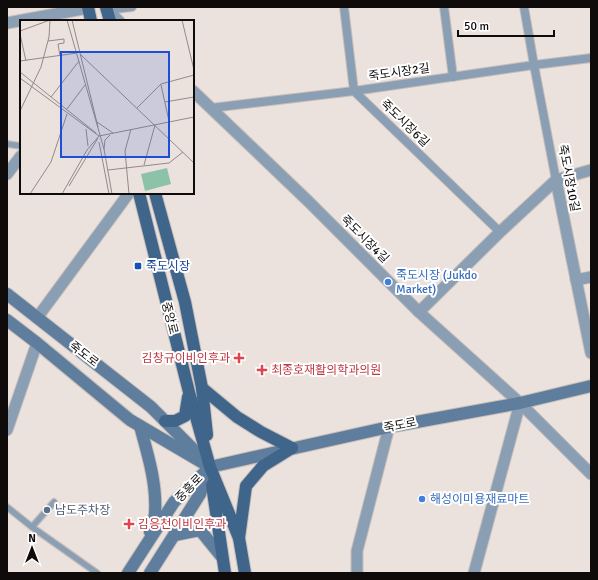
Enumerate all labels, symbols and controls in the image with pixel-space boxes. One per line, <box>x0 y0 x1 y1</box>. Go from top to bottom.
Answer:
scale bar <box>458 12 554 38</box>
text: 50 m <box>464 19 489 34</box>
inset map <box>20 20 194 194</box>
street label: 죽도시장2길 <box>367 61 431 84</box>
street label: 죽도시장6길 <box>377 97 432 150</box>
street label: 죽도시장10길 <box>555 143 582 213</box>
street label: 죽도시장4길 <box>338 212 392 266</box>
place label: 죽도시장 <box>146 259 190 274</box>
marker: 죽도시장 <box>133 261 143 271</box>
place label: 죽도시장 (Jukdo Market) <box>396 268 477 297</box>
marker: 죽도시장 (Jukdo Market) <box>383 277 393 287</box>
street label: 중앙로 <box>158 300 181 336</box>
street label: 죽도로 <box>66 338 101 371</box>
place label: 김창규이비인후과 <box>142 351 230 366</box>
marker: 김창규이비인후과 <box>233 352 245 364</box>
place label: 최종호재활의학과의원 <box>271 363 381 378</box>
marker: 최종호재활의학과의원 <box>256 364 268 376</box>
street label: 죽도로 <box>382 415 418 436</box>
street label: 중흥로 <box>172 471 206 505</box>
place label: 해성이미용재료마트 <box>430 492 529 507</box>
marker: 해성이미용재료마트 <box>417 494 427 504</box>
place label: 남도주차장 <box>55 503 110 518</box>
marker: 남도주차장 <box>42 505 52 515</box>
place label: 김응천이비인후과 <box>138 517 226 532</box>
marker: 김응천이비인후과 <box>123 518 135 530</box>
north arrow <box>12 528 52 568</box>
text: N <box>28 532 36 545</box>

